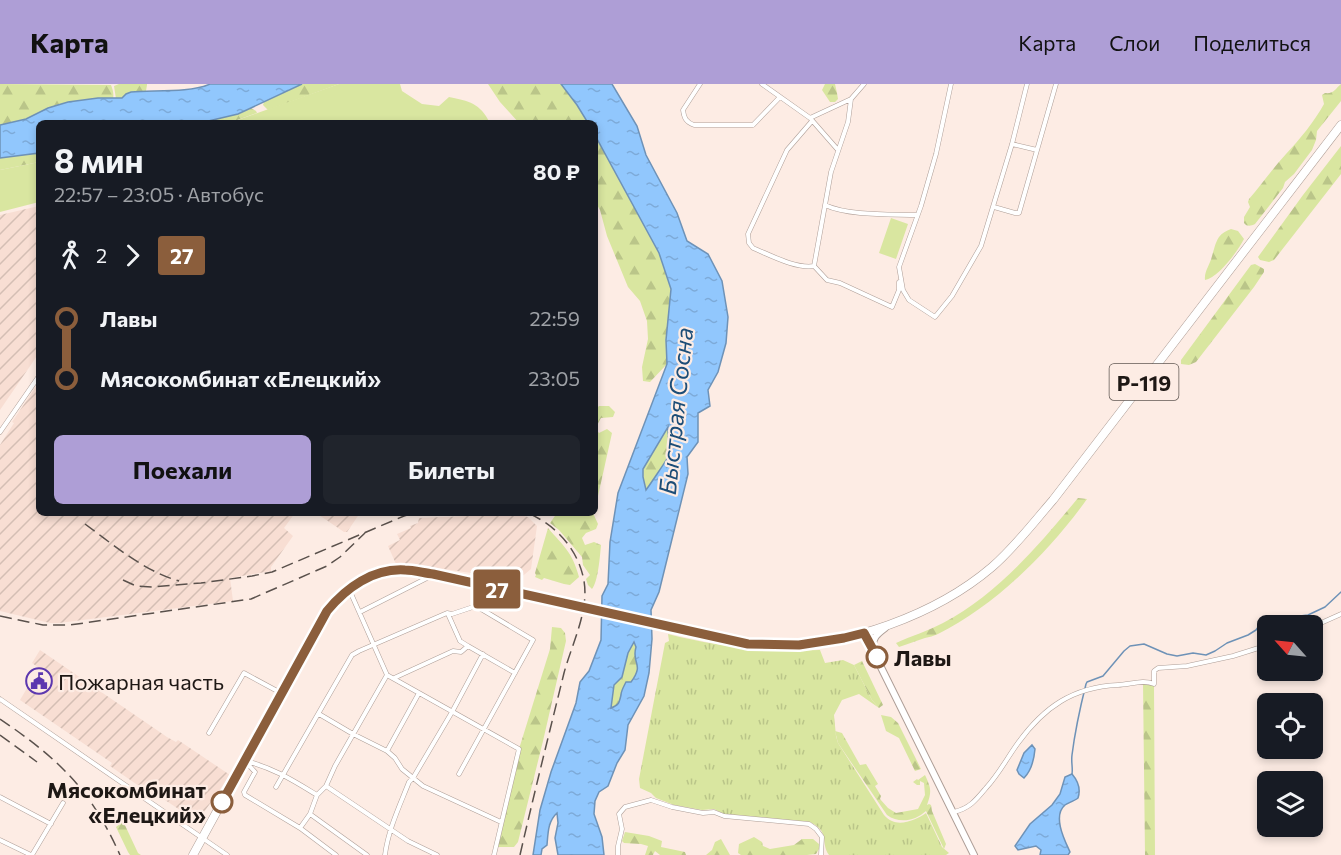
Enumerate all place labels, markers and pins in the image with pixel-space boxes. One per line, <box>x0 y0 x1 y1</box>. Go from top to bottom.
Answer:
place label: Лавы <box>894 644 951 671</box>
marker: Лавы <box>866 646 888 668</box>
public building icon: Пожарная часть <box>24 666 54 696</box>
place label: Пожарная часть <box>58 668 224 695</box>
place label: Мясокомбинат «Елецкий» <box>47 776 206 828</box>
marker: Мясокомбинат «Елецкий» <box>211 791 233 813</box>

